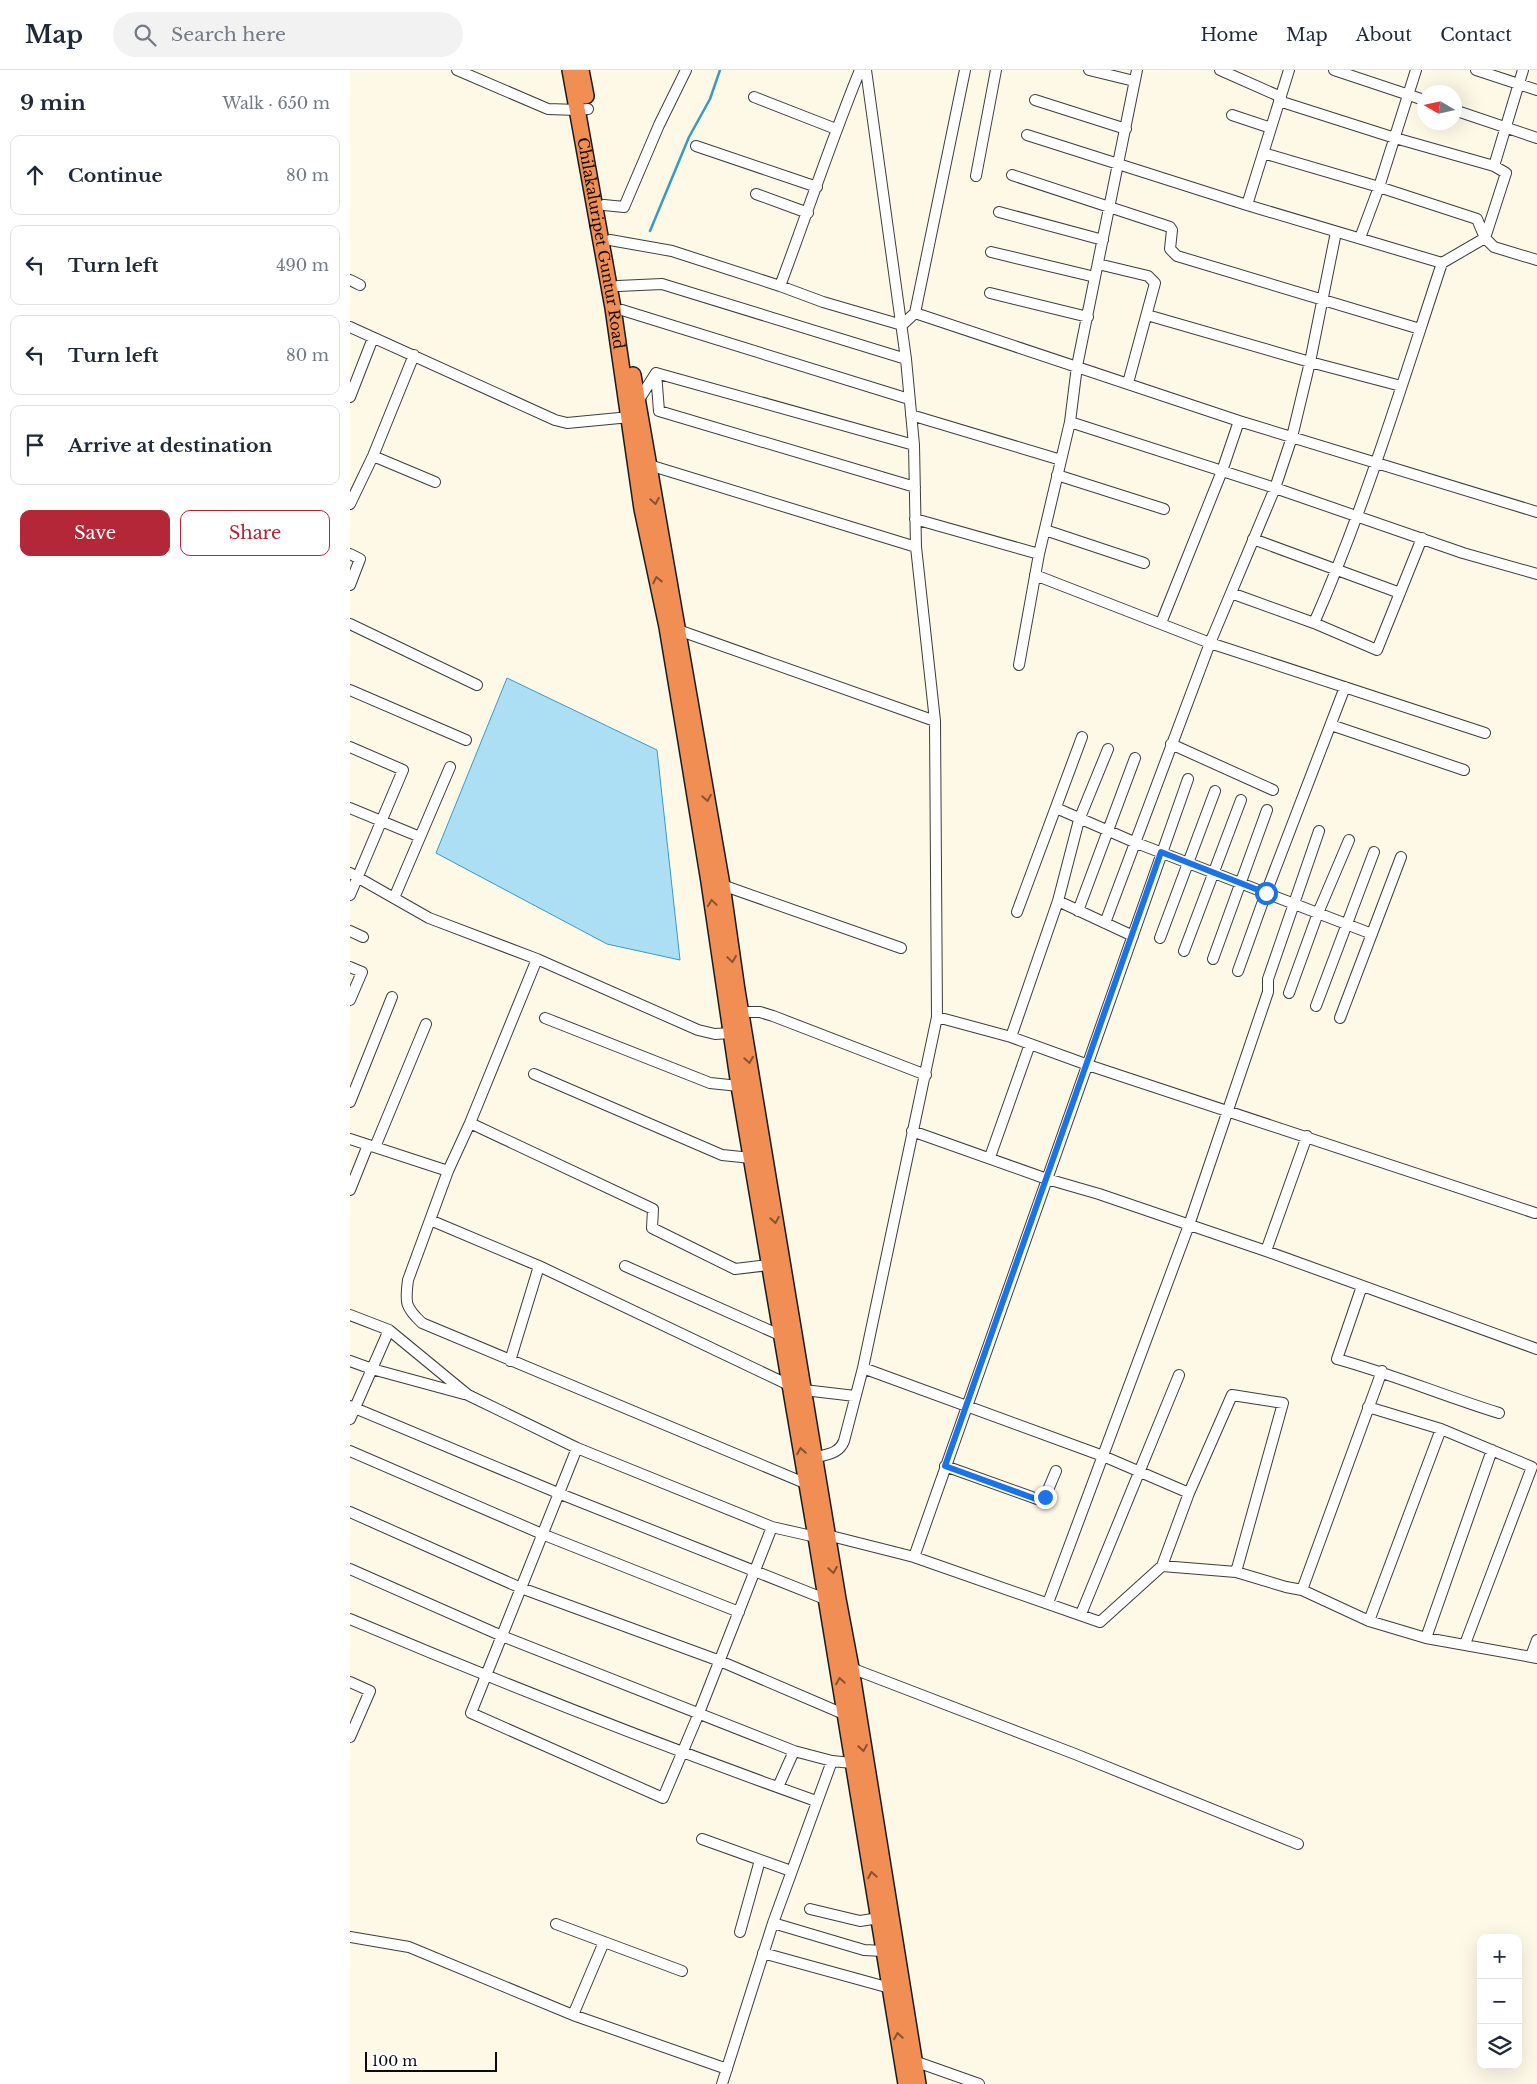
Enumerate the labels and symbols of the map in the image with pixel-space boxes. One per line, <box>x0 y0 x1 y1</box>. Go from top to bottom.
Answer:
north arrow <box>1417 85 1462 130</box>
street label: Chilakaluripet Guntur Road <box>573 136 629 350</box>
one-way arrow <box>650 497 660 505</box>
one-way arrow <box>652 575 662 584</box>
one-way arrow <box>701 794 711 803</box>
route start <box>1255 882 1278 905</box>
one-way arrow <box>707 898 718 906</box>
one-way arrow <box>726 955 737 963</box>
one-way arrow <box>743 1056 753 1064</box>
one-way arrow <box>769 1216 779 1225</box>
one-way arrow <box>797 1447 807 1456</box>
route end <box>1034 1486 1057 1509</box>
one-way arrow <box>827 1566 837 1575</box>
one-way arrow <box>835 1676 846 1684</box>
one-way arrow <box>857 1744 868 1752</box>
one-way arrow <box>867 1871 877 1880</box>
one-way arrow <box>893 2032 903 2040</box>
scale bar <box>365 2049 498 2072</box>

